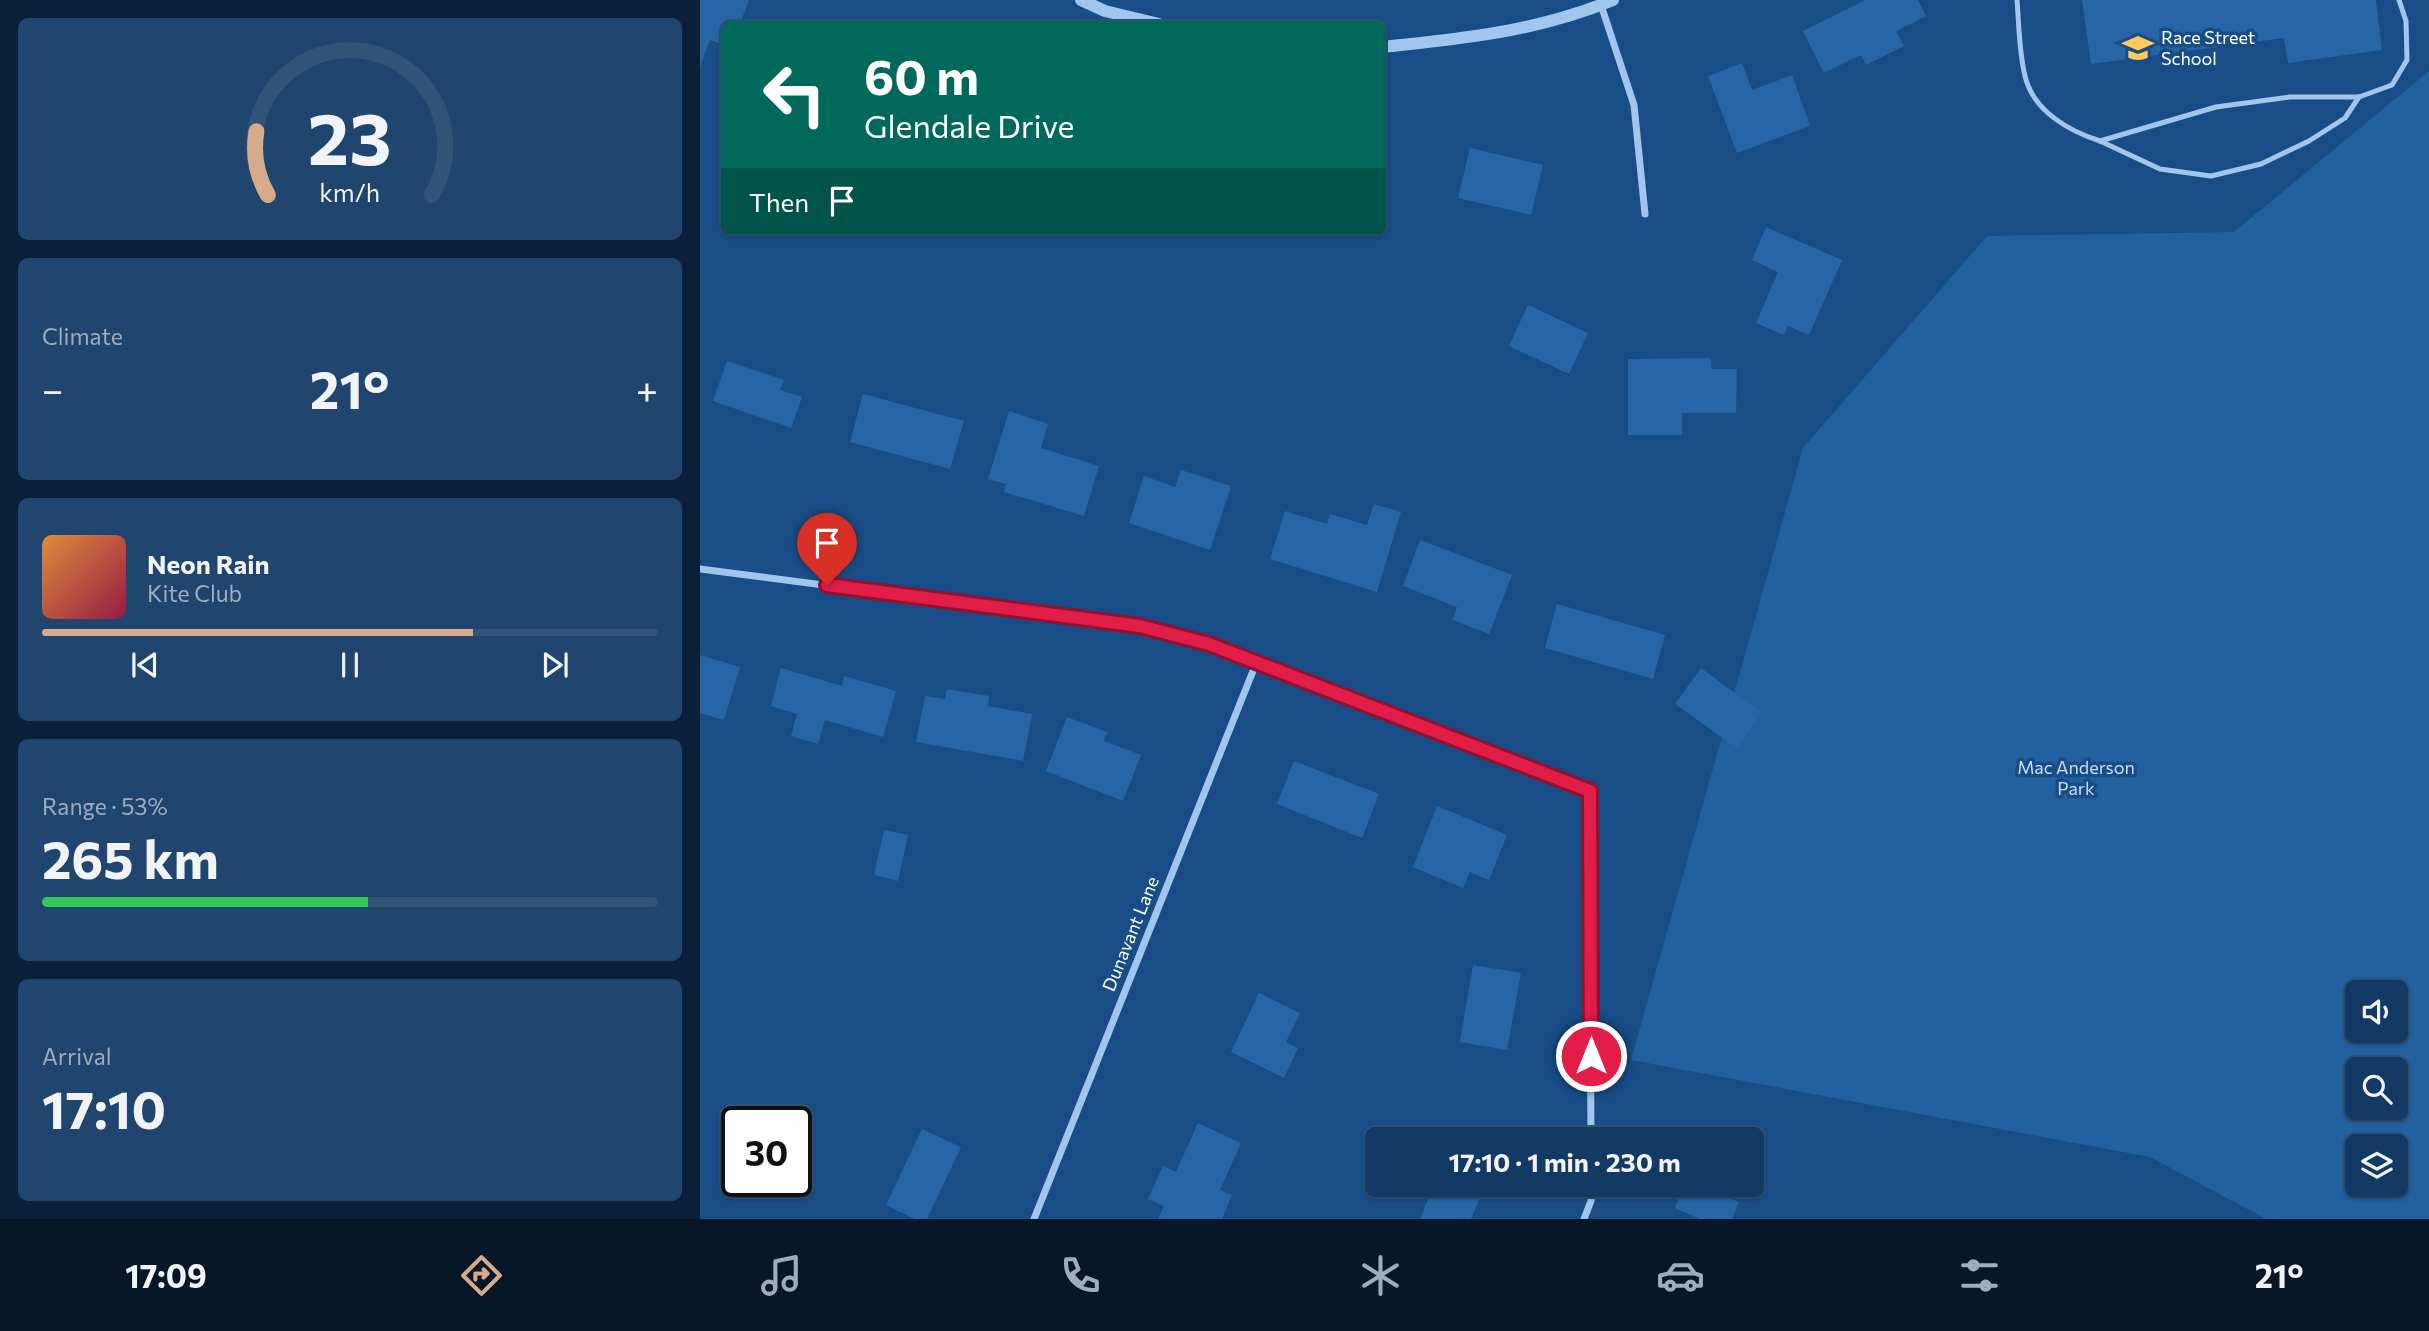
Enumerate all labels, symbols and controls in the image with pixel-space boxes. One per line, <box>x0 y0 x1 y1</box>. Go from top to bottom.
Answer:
place label: Race Street School <box>2161 26 2255 69</box>
school or university icon: Race Street School <box>2121 31 2155 65</box>
text: 60 m <box>864 45 979 105</box>
icon: left <box>749 49 840 140</box>
text: 23 <box>308 91 392 180</box>
text: Glendale Drive <box>864 105 1074 145</box>
text: km/h <box>320 177 380 207</box>
icon: arrive <box>823 182 861 220</box>
text: Then <box>749 186 809 217</box>
text: Climate <box>42 322 123 350</box>
text: 21° <box>310 356 389 420</box>
text: − <box>42 365 64 412</box>
text: + <box>636 365 658 412</box>
pin <box>797 513 857 585</box>
icon: arrive <box>808 524 846 562</box>
text: Neon Rain <box>147 548 270 579</box>
text: Kite Club <box>147 579 242 607</box>
icon: previous <box>126 646 164 684</box>
icon: pause <box>331 646 369 684</box>
icon: next <box>536 646 574 684</box>
park label: Mac Anderson Park <box>2017 756 2135 799</box>
text: Range · 53% <box>42 792 168 820</box>
text: 265 km <box>42 826 219 890</box>
street label: Dunavant Lane <box>1097 873 1163 994</box>
map controls <box>2345 980 2408 1197</box>
button: sound <box>2345 980 2408 1043</box>
position arrow <box>1554 1019 1628 1093</box>
text: Arrival <box>42 1042 112 1070</box>
button: search <box>2345 1057 2408 1120</box>
text: 17:10 <box>42 1076 166 1140</box>
speed limit sign: 30 <box>721 1106 812 1197</box>
button: layers <box>2345 1134 2408 1197</box>
text: 17:10 · 1 min · 230 m <box>1448 1146 1681 1177</box>
icon: directions <box>457 1251 506 1300</box>
icon: music <box>757 1251 806 1300</box>
icon: phone <box>1056 1251 1105 1300</box>
icon: climate <box>1356 1251 1405 1300</box>
icon: car <box>1656 1251 1705 1300</box>
icon: filters <box>1955 1251 2004 1300</box>
text: 17:09 <box>125 1255 207 1295</box>
text: 21° <box>2255 1255 2304 1295</box>

